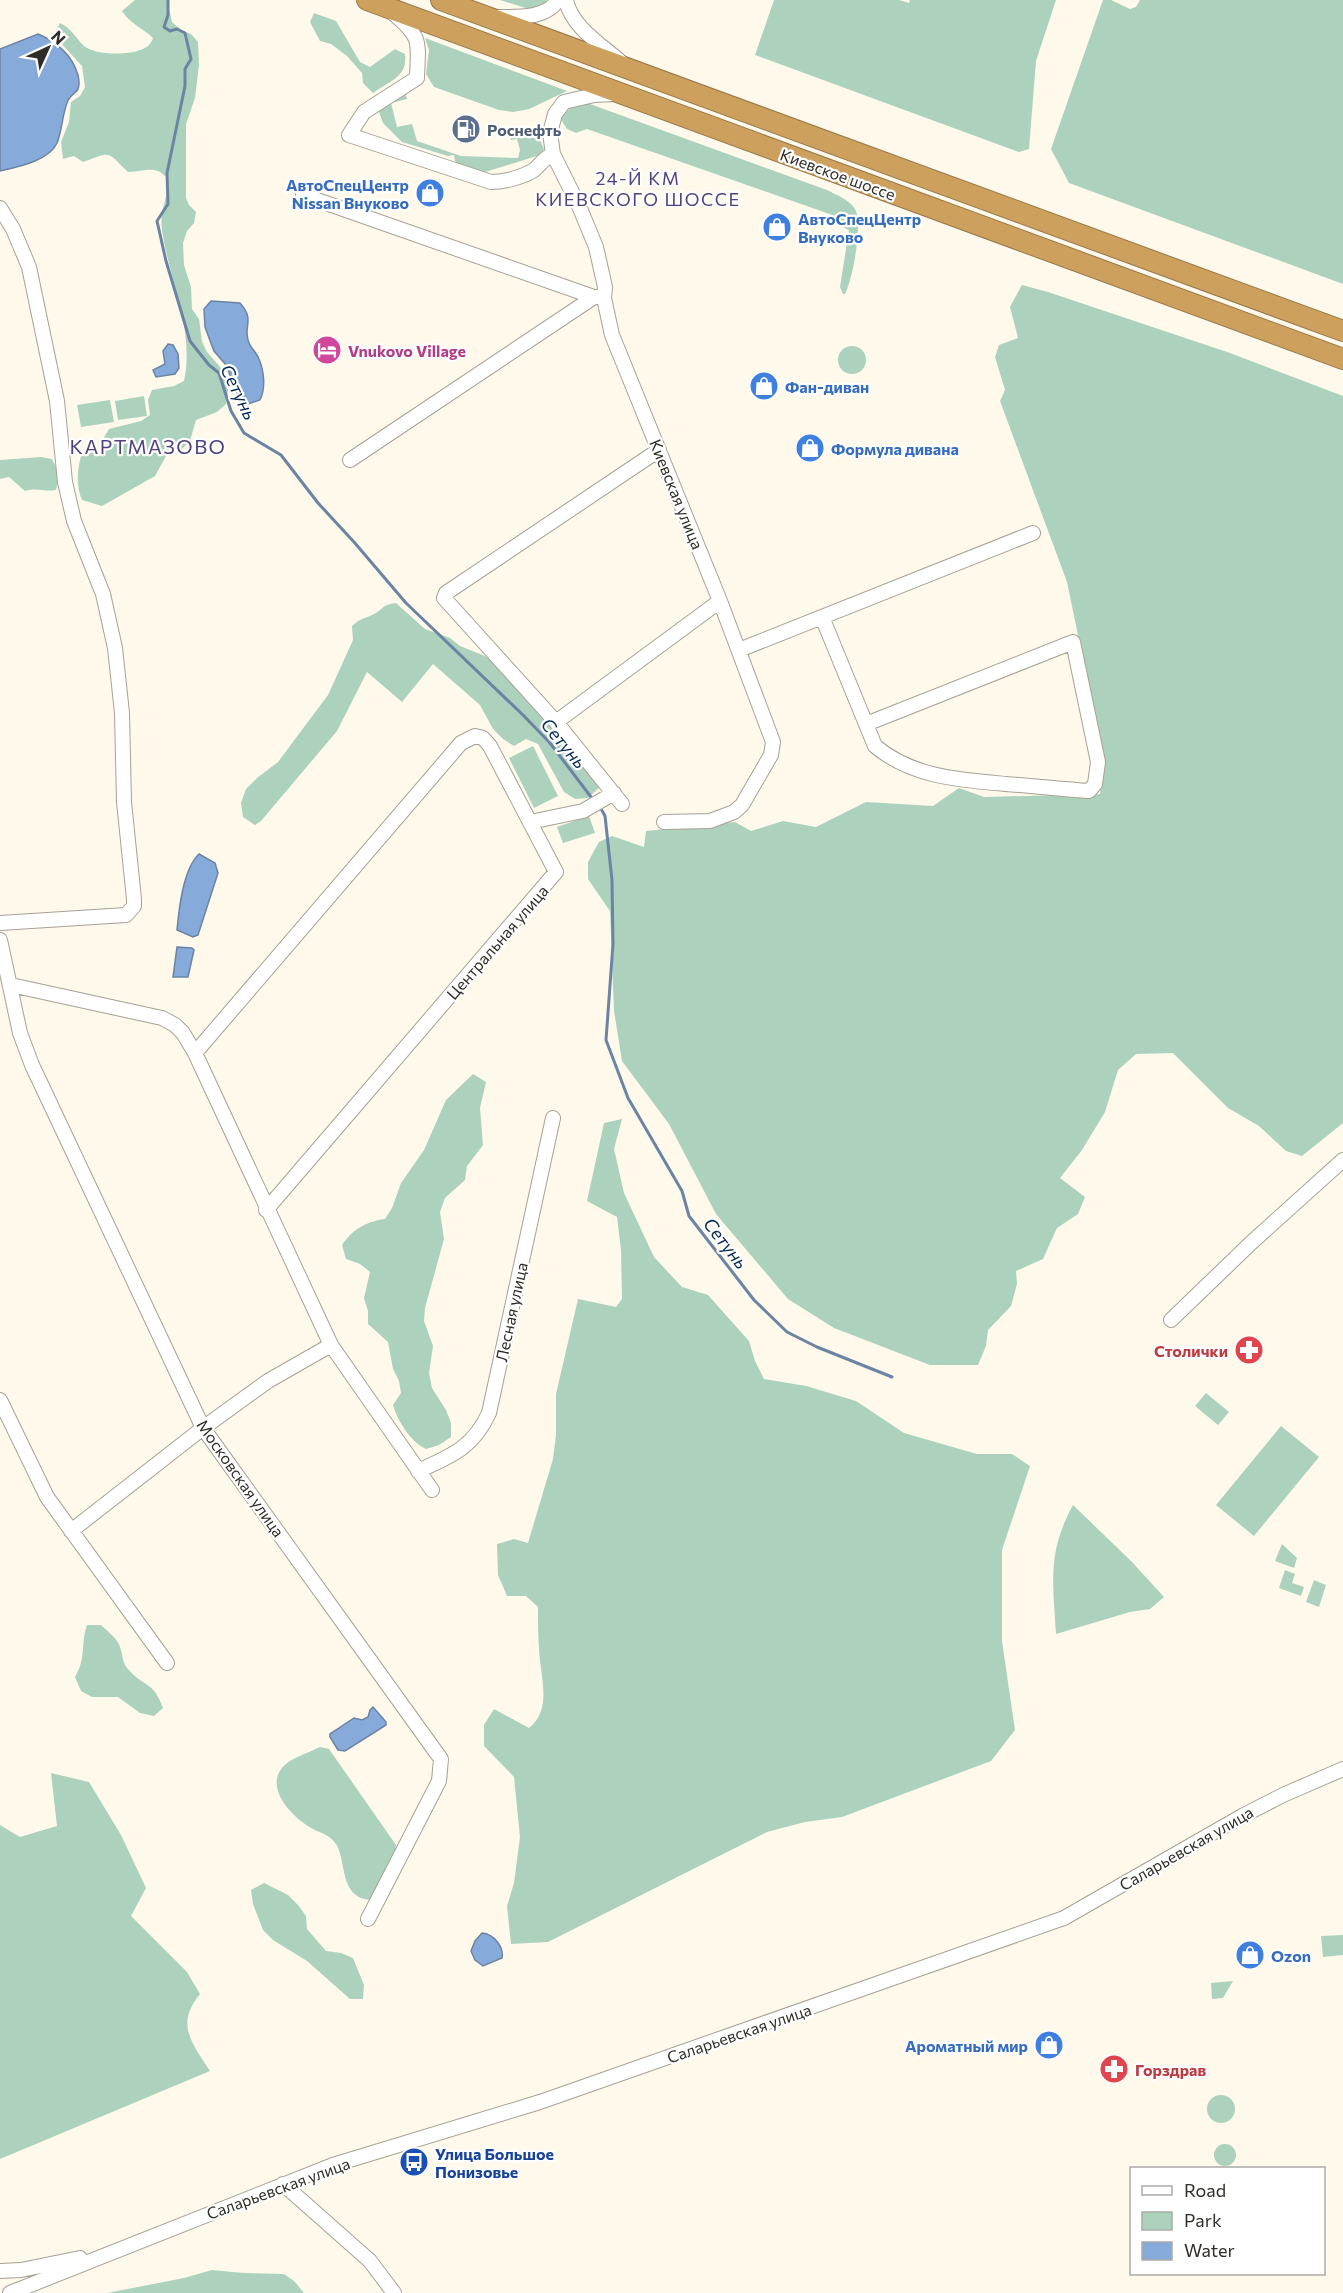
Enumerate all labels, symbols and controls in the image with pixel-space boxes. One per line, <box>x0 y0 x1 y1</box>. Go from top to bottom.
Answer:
north arrow <box>18 18 78 78</box>
text: N <box>48 26 70 48</box>
fuel station icon: Роснефть <box>450 113 482 145</box>
place label: Роснефть <box>487 120 562 139</box>
street label: Киевское шоссе <box>778 144 898 204</box>
district label: 24-Й КМ КИЕВСКОГО ШОССЕ <box>535 167 741 210</box>
place label: АвтоСпецЦентр Nissan Внуково <box>286 175 409 212</box>
shop icon: АвтоСпецЦентр Nissan Внуково <box>414 177 446 209</box>
place label: АвтоСпецЦентр Внуково <box>798 209 921 246</box>
shop icon: АвтоСпецЦентр Внуково <box>761 211 793 243</box>
hotel icon: Vnukovo Village <box>311 334 343 366</box>
place label: Vnukovo Village <box>348 341 466 360</box>
water label: Сетунь <box>216 361 262 423</box>
shop icon: Фан-диван <box>748 370 780 402</box>
place label: Фан-диван <box>785 377 869 396</box>
shop icon: Формула дивана <box>794 432 826 464</box>
district label: КАРТМАЗОВО <box>70 434 226 458</box>
street label: Киевская улица <box>646 436 708 552</box>
place label: Формула дивана <box>831 439 959 458</box>
water label: Сетунь <box>537 713 591 773</box>
street label: Центральная улица <box>442 881 552 1003</box>
water label: Сетунь <box>699 1213 753 1273</box>
street label: Лесная улица <box>491 1261 531 1363</box>
pharmacy icon: Столички <box>1233 1334 1265 1366</box>
place label: Столички <box>1154 1341 1228 1360</box>
street label: Московская улица <box>193 1416 289 1540</box>
street label: Саларьевская улица <box>1116 1802 1256 1894</box>
shop icon: Ozon <box>1234 1939 1266 1971</box>
place label: Ozon <box>1271 1946 1311 1965</box>
street label: Саларьевская улица <box>664 1999 814 2067</box>
shop icon: Ароматный мир <box>1033 2029 1065 2061</box>
place label: Ароматный мир <box>905 2036 1028 2055</box>
pharmacy icon: Горздрав <box>1098 2053 1130 2085</box>
place label: Горздрав <box>1135 2060 1206 2079</box>
place label: Улица Большое Понизовье <box>435 2144 554 2181</box>
bus stop icon: Улица Большое Понизовье <box>398 2146 430 2178</box>
street label: Саларьевская улица <box>204 2153 352 2223</box>
legend <box>1130 2167 1325 2275</box>
text: Road <box>1184 2179 1226 2201</box>
text: Park <box>1184 2209 1222 2231</box>
text: Water <box>1184 2239 1235 2261</box>

